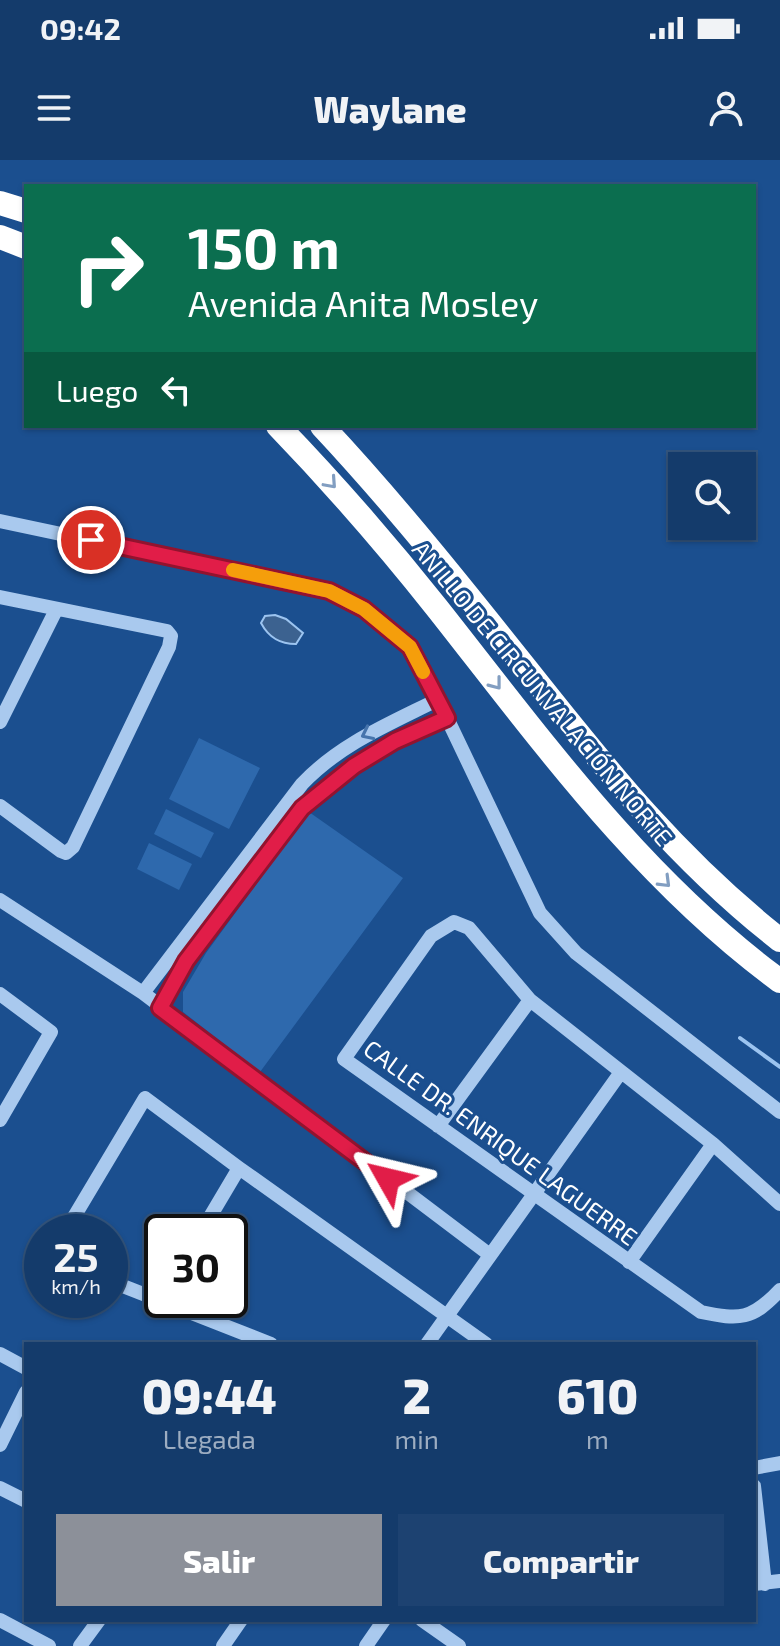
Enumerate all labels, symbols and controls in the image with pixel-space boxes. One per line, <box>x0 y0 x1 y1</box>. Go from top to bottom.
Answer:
text: 09:42 <box>40 10 121 46</box>
icon: menu <box>32 86 76 130</box>
icon: person <box>704 86 748 130</box>
text: Waylane <box>313 87 467 130</box>
text: 150 m <box>188 213 340 280</box>
icon: right <box>56 216 160 320</box>
text: Avenida Anita Mosley <box>188 281 538 324</box>
icon: left <box>154 368 198 412</box>
text: Luego <box>56 372 138 408</box>
map controls <box>668 452 756 540</box>
button: search <box>668 452 756 540</box>
one-way arrow <box>321 474 335 489</box>
pin <box>57 506 125 574</box>
icon: arrive <box>69 518 113 562</box>
street label: ANILLO DE CIRCUNVALACIÓN NORTE <box>407 535 679 851</box>
one-way arrow <box>487 675 501 690</box>
one-way arrow <box>361 724 376 740</box>
one-way arrow <box>656 872 670 887</box>
street label: CALLE DR. ENRIQUE LAGUERRE <box>359 1033 643 1251</box>
position arrow <box>346 1137 430 1221</box>
speed limit sign: 30 <box>144 1214 248 1318</box>
text: 25 <box>53 1232 99 1280</box>
text: km/h <box>51 1274 101 1298</box>
text: 09:44 <box>142 1366 277 1424</box>
text: 2 <box>403 1366 431 1424</box>
text: 610 <box>557 1366 638 1424</box>
text: Llegada <box>163 1423 256 1454</box>
text: min <box>395 1423 439 1454</box>
text: m <box>586 1423 609 1454</box>
button: Salir <box>56 1514 382 1606</box>
button: Compartir <box>398 1514 724 1606</box>

